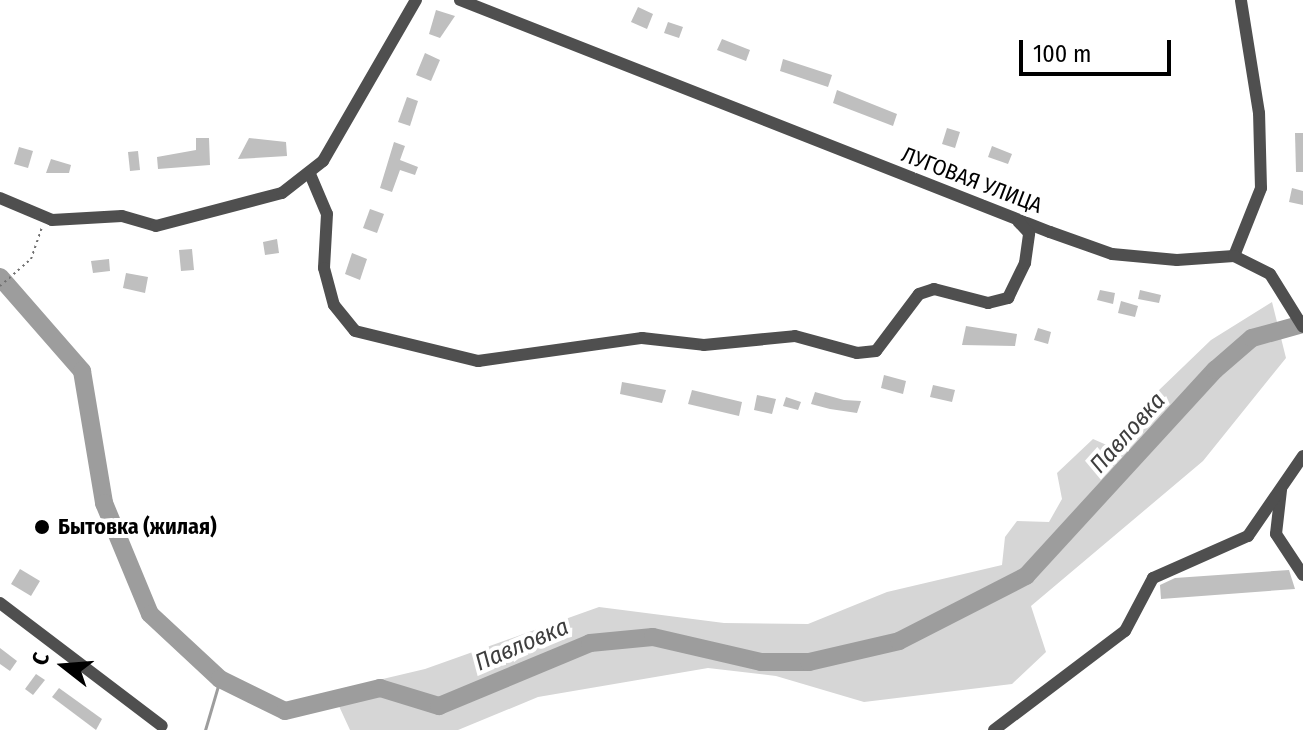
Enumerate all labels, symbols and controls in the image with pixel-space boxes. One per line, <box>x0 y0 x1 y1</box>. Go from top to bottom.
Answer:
scale bar <box>1023 24 1175 74</box>
text: 100 m <box>1033 40 1091 68</box>
street label: ЛУГОВАЯ УЛИЦА <box>898 141 1046 219</box>
water label: Павловка <box>1084 387 1172 479</box>
place label: Бытовка (жилая) <box>58 514 217 540</box>
marker: Бытовка (жилая) <box>33 518 51 536</box>
water label: Павловка <box>471 612 573 678</box>
north arrow <box>24 626 104 706</box>
text: С <box>26 649 55 668</box>

